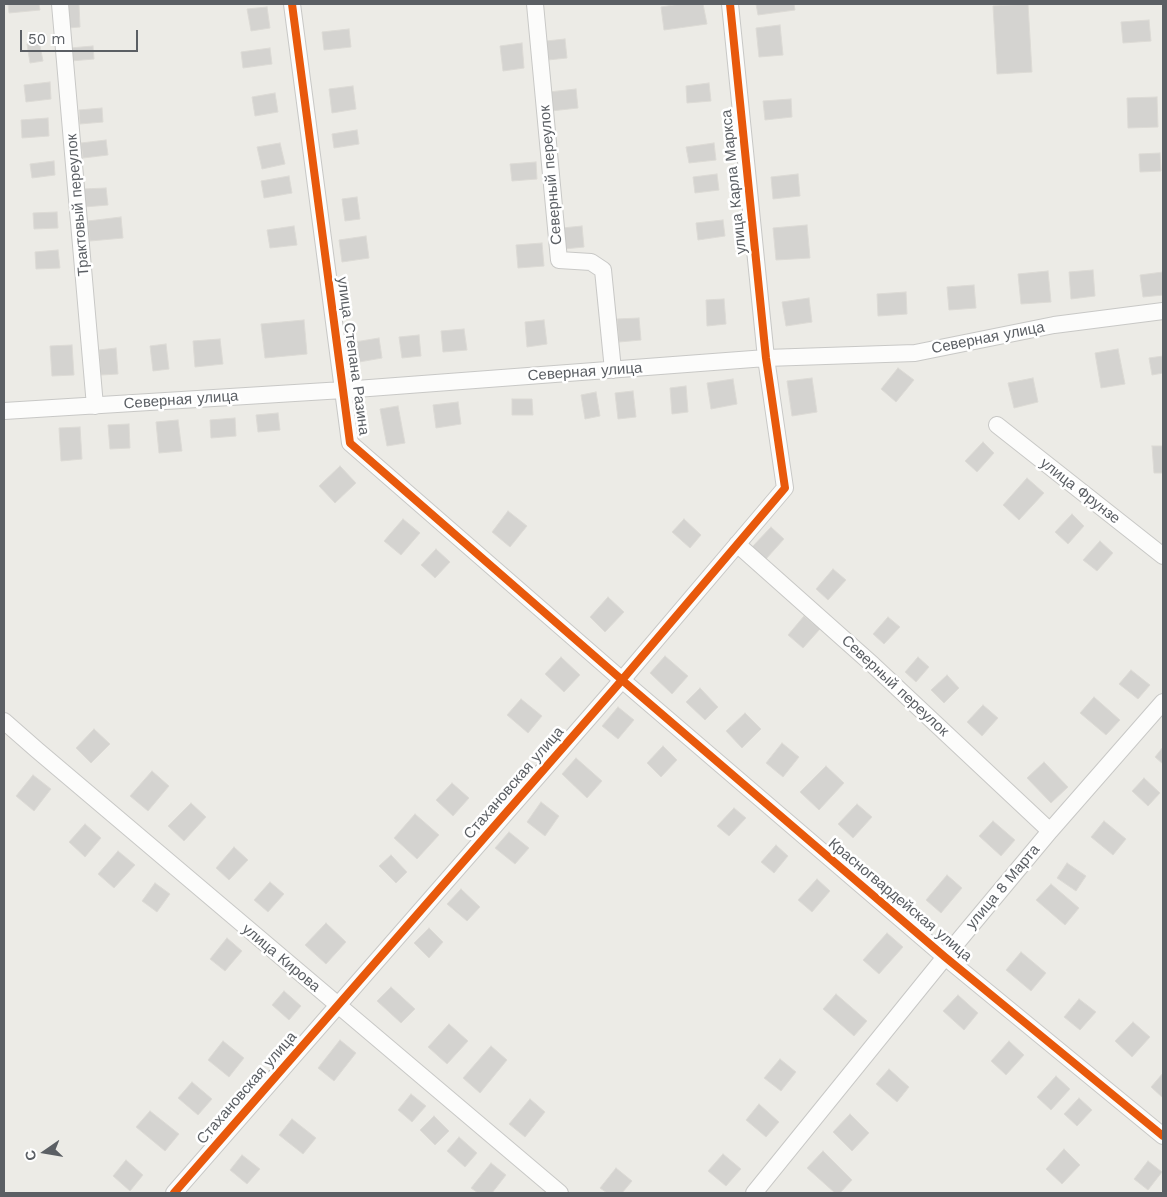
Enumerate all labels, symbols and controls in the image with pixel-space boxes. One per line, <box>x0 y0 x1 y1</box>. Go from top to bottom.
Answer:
scale bar <box>22 20 140 52</box>
text: 50 m <box>28 30 65 48</box>
street label: Северный переулок <box>536 104 566 246</box>
street label: улица Карла Маркса <box>717 109 751 255</box>
street label: Трактовый переулок <box>63 133 93 277</box>
street label: улица Степана Разина <box>333 276 373 436</box>
street label: Северная улица <box>930 318 1046 358</box>
street label: Северная улица <box>527 359 643 385</box>
street label: Северная улица <box>123 387 239 413</box>
street label: улица Фрунзе <box>1036 454 1124 528</box>
street label: Северный переулок <box>838 632 952 740</box>
street label: Стахановская улица <box>460 723 568 843</box>
street label: Красногвардейская улица <box>825 835 975 965</box>
street label: улица 8 Марта <box>962 841 1044 933</box>
street label: улица Кирова <box>238 920 324 996</box>
street label: Стахановская улица <box>193 1028 301 1148</box>
north arrow <box>20 1127 70 1177</box>
text: С <box>21 1149 39 1162</box>

